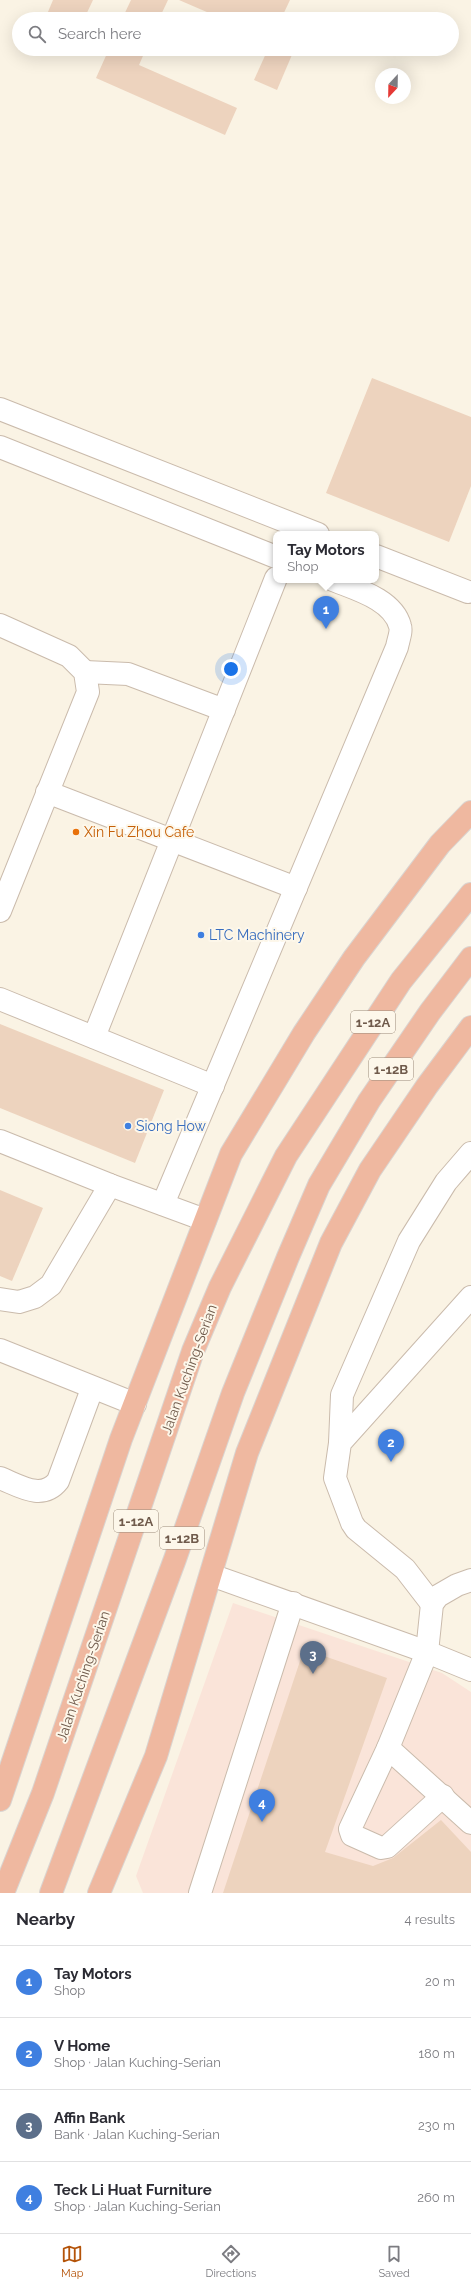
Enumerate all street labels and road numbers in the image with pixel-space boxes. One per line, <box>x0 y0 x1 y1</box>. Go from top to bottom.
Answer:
road number: 1-12A <box>351 1011 395 1033</box>
road number: 1-12B <box>369 1058 413 1080</box>
street label: Jalan Kuching-Serian <box>158 1302 220 1436</box>
road number: 1-12A <box>114 1510 158 1532</box>
road number: 1-12B <box>160 1527 204 1549</box>
street label: Jalan Kuching-Serian <box>53 1609 113 1743</box>

